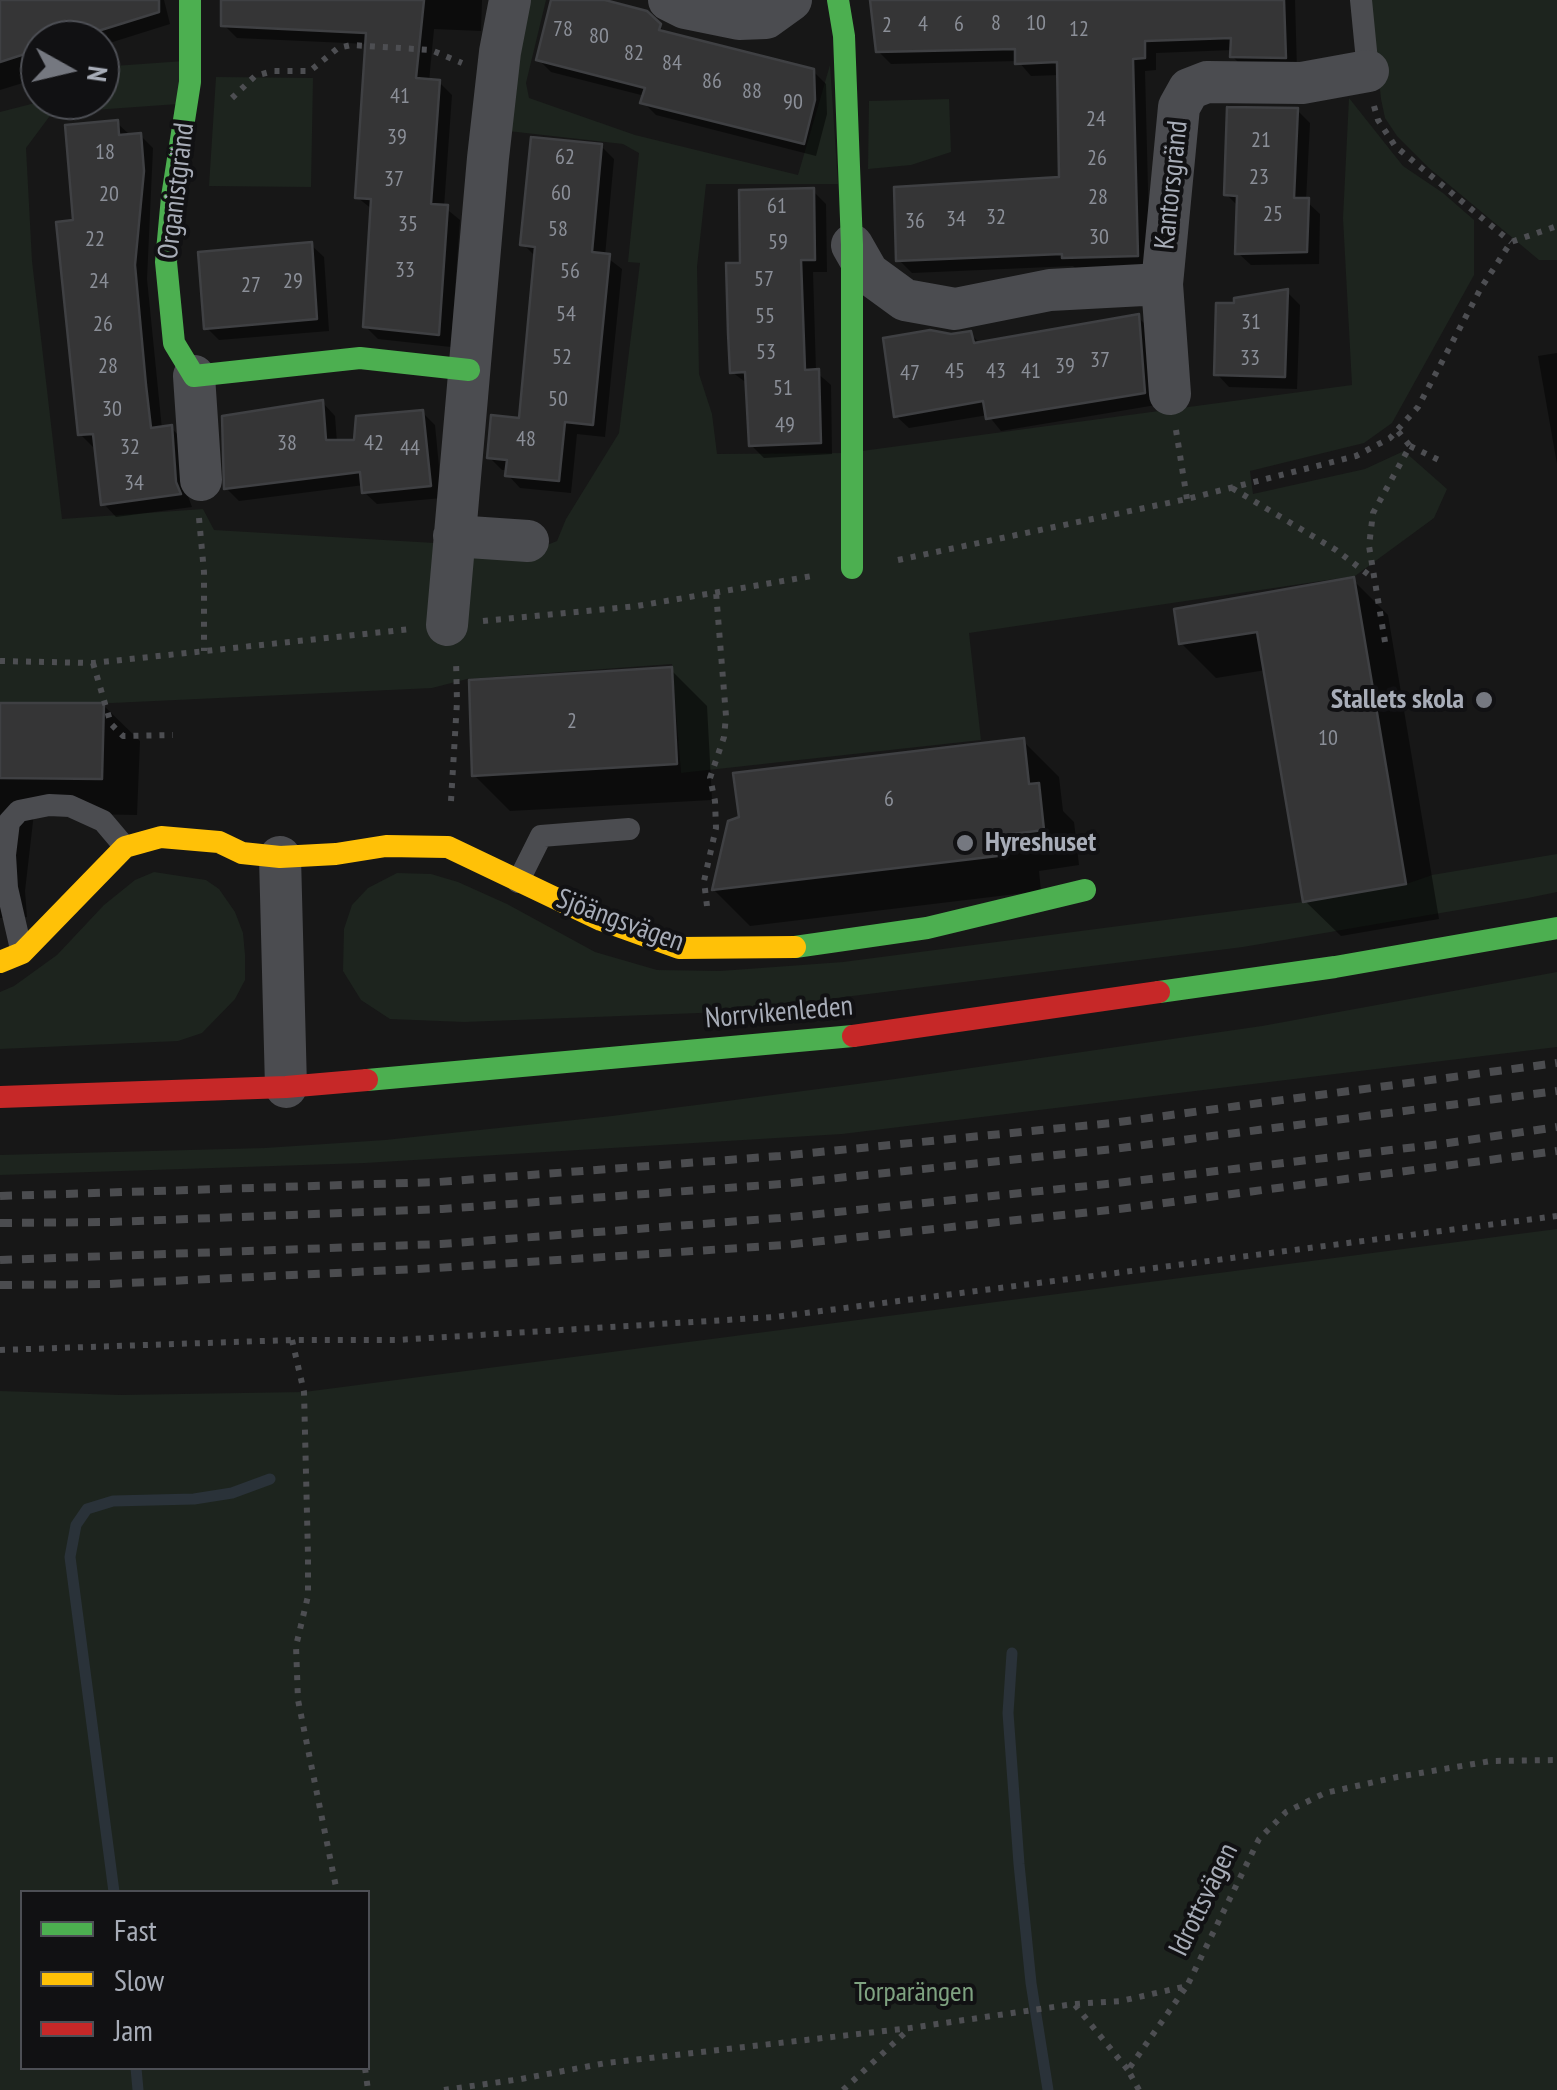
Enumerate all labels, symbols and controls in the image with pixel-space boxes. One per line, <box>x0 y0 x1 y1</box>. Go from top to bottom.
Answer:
house number: 8 <box>991 11 1001 37</box>
house number: 10 <box>1026 11 1046 37</box>
house number: 4 <box>918 12 928 38</box>
house number: 6 <box>954 12 964 38</box>
house number: 2 <box>882 13 892 39</box>
house number: 78 <box>553 17 573 43</box>
house number: 12 <box>1069 17 1089 43</box>
north arrow <box>20 20 120 120</box>
house number: 80 <box>589 24 609 50</box>
house number: 82 <box>624 41 644 67</box>
house number: 84 <box>662 51 682 77</box>
text: N <box>79 64 118 84</box>
house number: 86 <box>702 69 722 95</box>
house number: 88 <box>742 79 762 105</box>
house number: 41 <box>390 84 410 110</box>
house number: 90 <box>783 90 803 116</box>
house number: 24 <box>1086 107 1106 133</box>
street label: Kantorsgränd <box>1149 119 1195 251</box>
street label: Organistgränd <box>152 121 202 261</box>
house number: 39 <box>387 125 407 151</box>
house number: 21 <box>1251 128 1271 154</box>
house number: 18 <box>95 140 115 166</box>
house number: 62 <box>555 145 575 171</box>
house number: 26 <box>1087 146 1107 172</box>
house number: 23 <box>1249 165 1269 191</box>
house number: 37 <box>384 167 404 193</box>
house number: 60 <box>551 181 571 207</box>
house number: 20 <box>99 182 119 208</box>
house number: 28 <box>1088 185 1108 211</box>
house number: 61 <box>767 194 787 220</box>
house number: 25 <box>1263 202 1283 228</box>
house number: 32 <box>986 205 1006 231</box>
house number: 34 <box>946 207 966 233</box>
house number: 36 <box>905 209 925 235</box>
house number: 35 <box>398 212 418 238</box>
house number: 58 <box>548 217 568 243</box>
house number: 30 <box>1089 225 1109 251</box>
house number: 22 <box>85 227 105 253</box>
house number: 59 <box>768 230 788 256</box>
house number: 33 <box>395 258 415 284</box>
house number: 56 <box>560 259 580 285</box>
house number: 57 <box>754 267 774 293</box>
house number: 24 <box>89 269 109 295</box>
house number: 29 <box>283 269 303 295</box>
house number: 27 <box>241 273 261 299</box>
house number: 54 <box>556 302 576 328</box>
house number: 55 <box>755 304 775 330</box>
house number: 31 <box>1241 310 1261 336</box>
house number: 26 <box>93 312 113 338</box>
house number: 53 <box>756 340 776 366</box>
house number: 52 <box>552 345 572 371</box>
house number: 33 <box>1240 346 1260 372</box>
house number: 37 <box>1090 348 1110 374</box>
house number: 28 <box>98 354 118 380</box>
house number: 39 <box>1055 354 1075 380</box>
house number: 45 <box>945 359 965 385</box>
house number: 43 <box>986 359 1006 385</box>
house number: 41 <box>1021 359 1041 385</box>
house number: 47 <box>900 361 920 387</box>
house number: 51 <box>773 376 793 402</box>
house number: 50 <box>548 387 568 413</box>
house number: 30 <box>102 397 122 423</box>
house number: 49 <box>775 413 795 439</box>
house number: 48 <box>516 427 536 453</box>
house number: 38 <box>277 431 297 457</box>
house number: 42 <box>364 431 384 457</box>
house number: 32 <box>120 435 140 461</box>
house number: 44 <box>400 436 420 462</box>
house number: 34 <box>124 471 144 497</box>
place label: Stallets skola <box>1331 683 1464 717</box>
marker: Stallets skola <box>1473 689 1495 711</box>
house number: 2 <box>567 709 577 735</box>
house number: 10 <box>1318 726 1338 752</box>
house number: 6 <box>884 787 894 813</box>
place label: Hyreshuset <box>985 826 1096 860</box>
marker: Hyreshuset <box>954 832 976 854</box>
street label: Sjöängsvägen <box>552 882 688 960</box>
street label: Norrvikenleden <box>704 990 854 1036</box>
street label: Idrottsvägen <box>1162 1838 1246 1962</box>
legend <box>20 1890 370 2070</box>
text: Fast <box>114 1910 157 1949</box>
text: Slow <box>114 1960 164 1999</box>
park label: Torparängen <box>854 1976 974 2010</box>
text: Jam <box>114 2010 153 2049</box>

